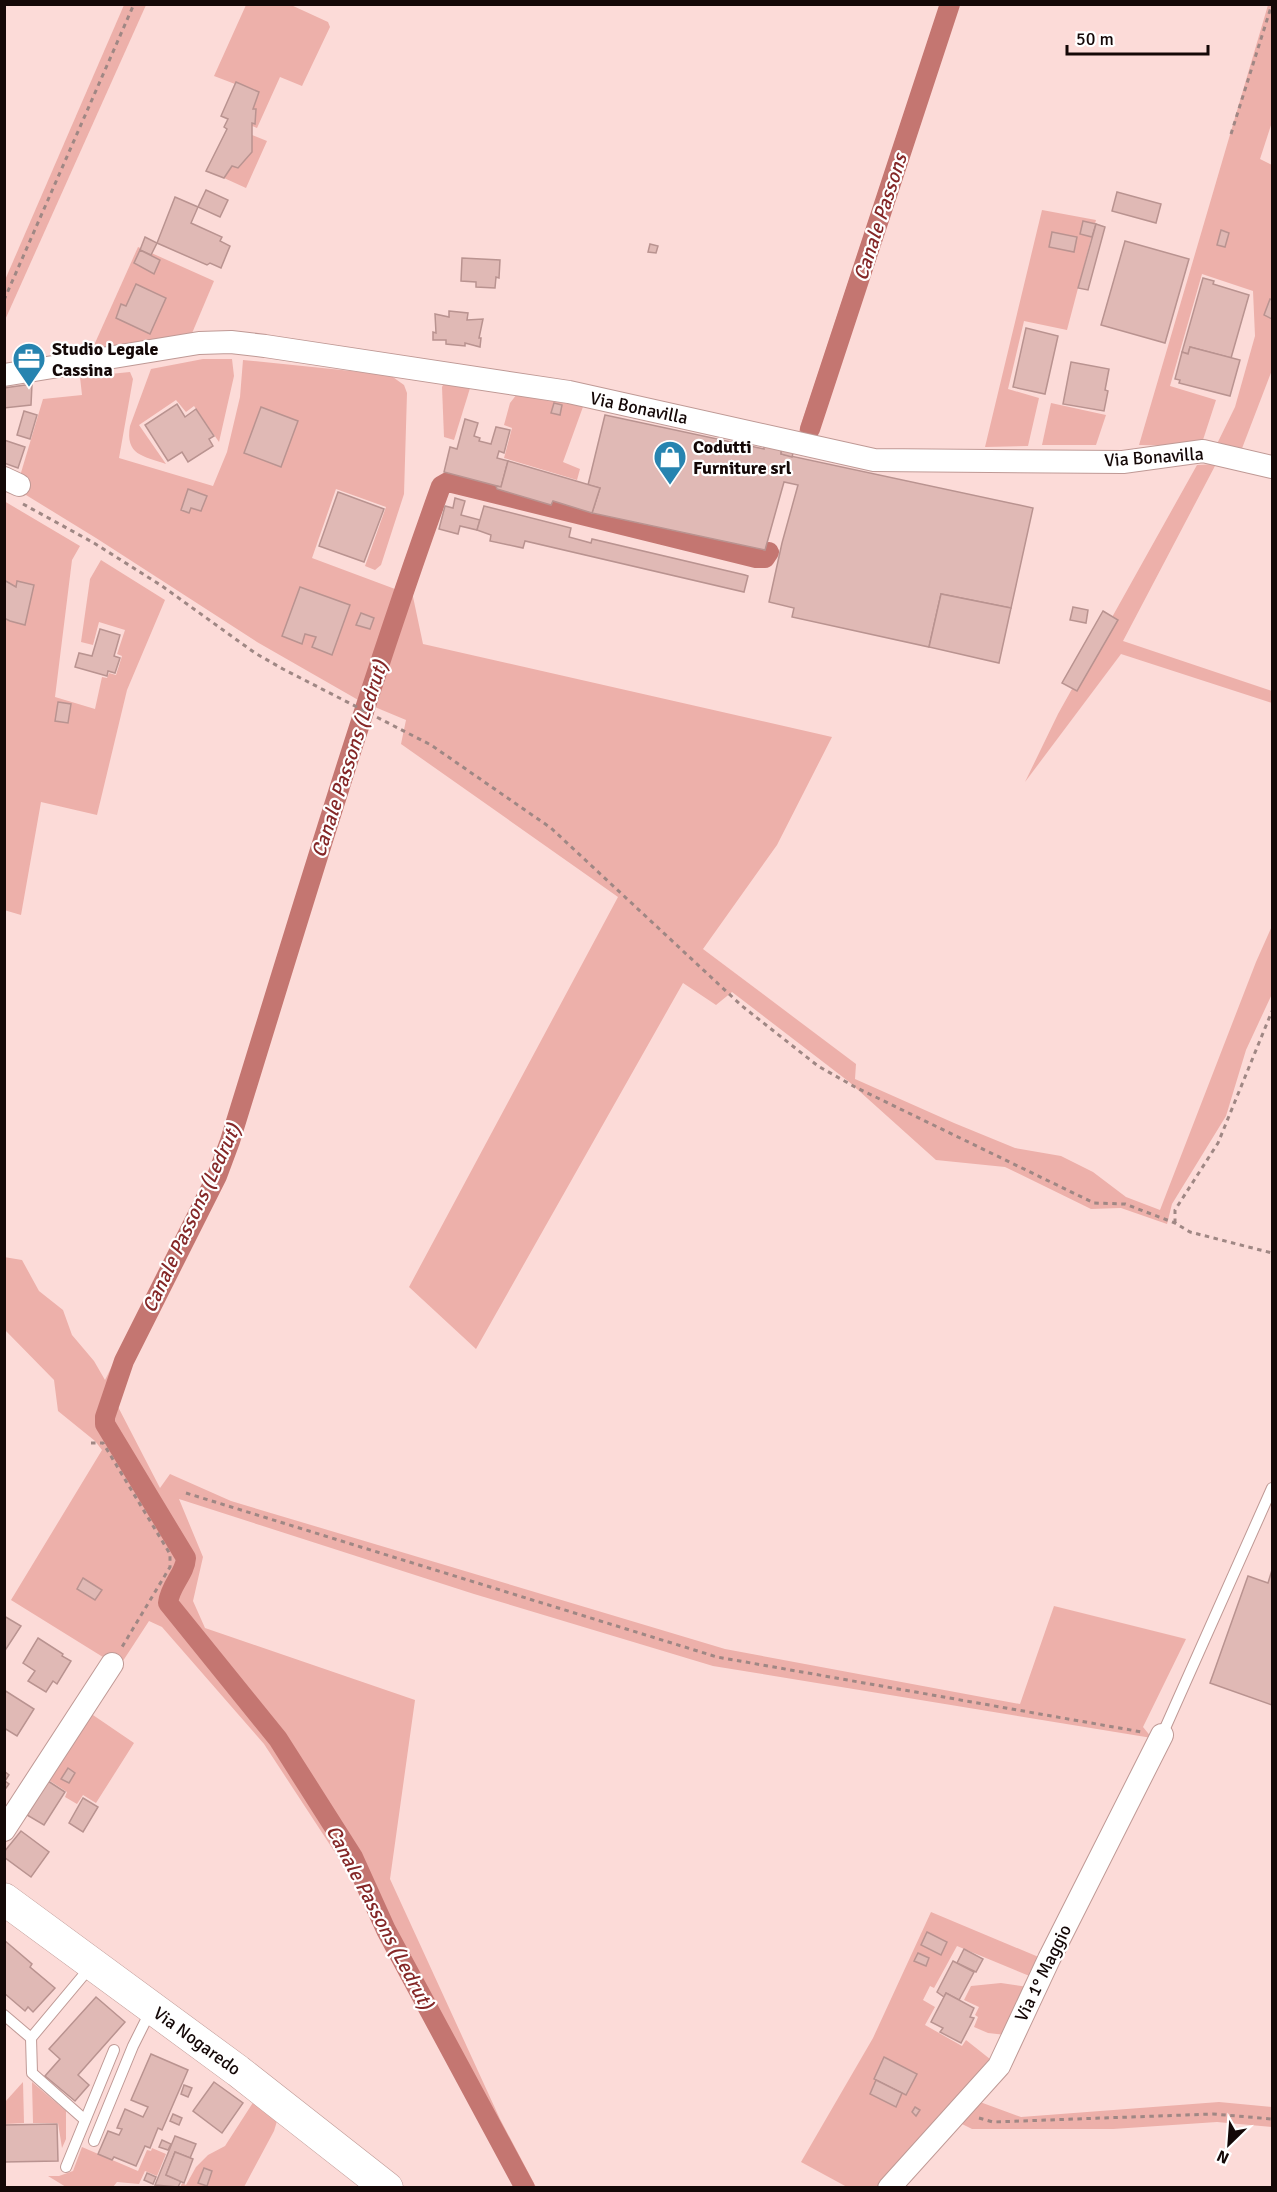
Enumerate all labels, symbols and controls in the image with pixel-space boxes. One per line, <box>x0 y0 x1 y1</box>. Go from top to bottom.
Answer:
scale bar <box>1067 18 1208 56</box>
text: 50 m <box>1076 28 1114 50</box>
water label: Canale Passons <box>848 148 913 284</box>
place label: Studio Legale Cassina <box>52 338 159 381</box>
office icon: Studio Legale Cassina <box>11 341 47 388</box>
street label: Via Bonavilla <box>588 387 690 429</box>
place label: Codutti Furniture srl <box>693 436 792 479</box>
shop icon: Codutti Furniture srl <box>652 439 688 486</box>
street label: Via Bonavilla <box>1104 443 1204 471</box>
water label: Canale Passons (Ledrut) <box>306 656 394 861</box>
water label: Canale Passons (Ledrut) <box>137 1119 247 1317</box>
water label: Canale Passons (Ledrut) <box>320 1821 439 2015</box>
street label: Via 1° Maggio <box>1010 1921 1076 2025</box>
street label: Via Nogaredo <box>149 2002 245 2080</box>
north arrow <box>1199 2114 1259 2174</box>
text: N <box>1214 2145 1232 2168</box>

